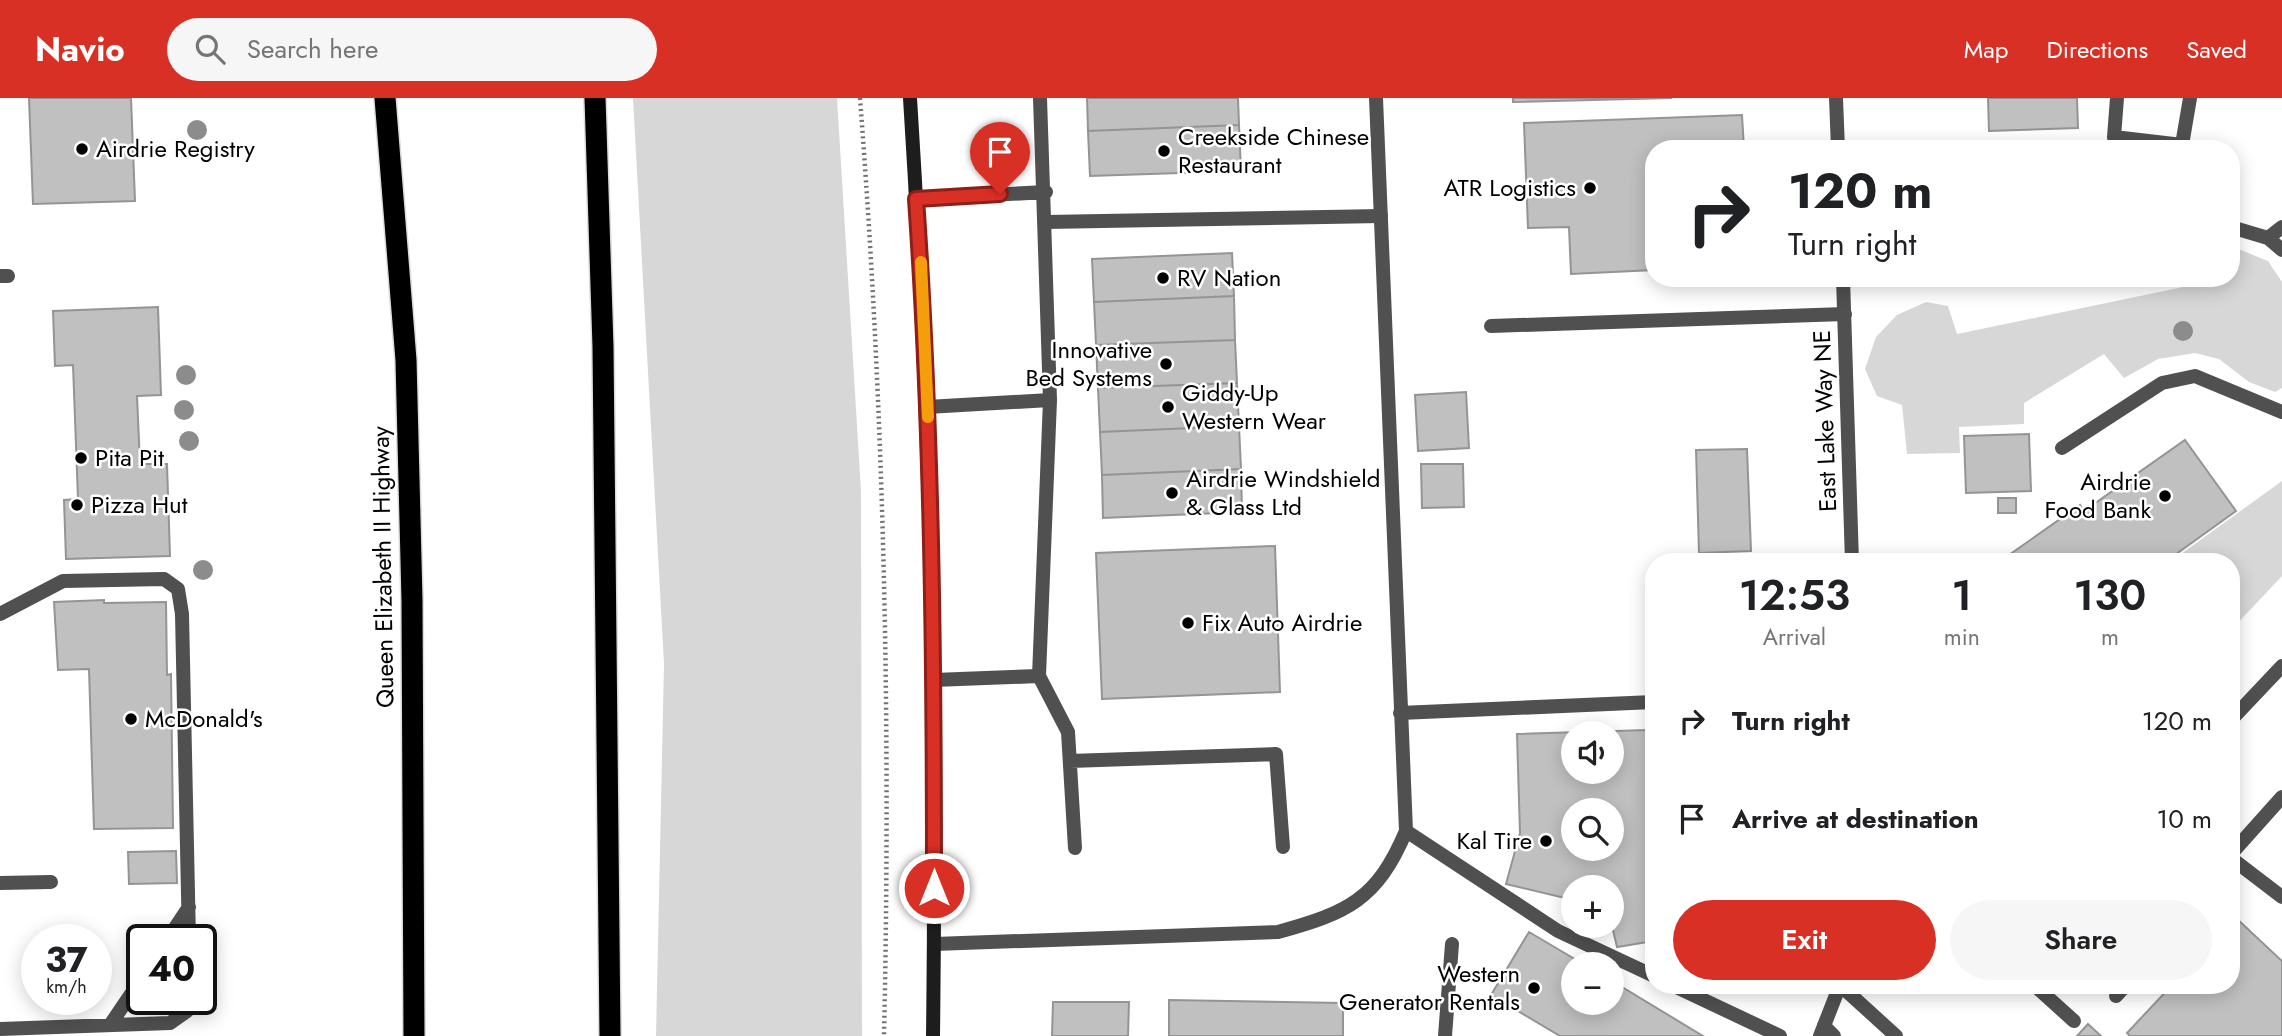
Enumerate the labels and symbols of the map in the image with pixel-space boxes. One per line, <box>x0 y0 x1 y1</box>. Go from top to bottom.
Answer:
place label: Creekside Chinese Restaurant <box>1178 119 1369 182</box>
pin <box>970 122 1030 194</box>
place label: Airdrie Registry <box>96 131 255 166</box>
marker: Airdrie Registry <box>74 141 90 157</box>
marker: Creekside Chinese Restaurant <box>1156 143 1172 159</box>
place label: ATR Logistics <box>1443 170 1576 205</box>
marker: ATR Logistics <box>1582 180 1598 196</box>
place label: RV Nation <box>1177 260 1281 295</box>
marker: RV Nation <box>1155 270 1171 286</box>
street label: East Lake Way NE <box>1804 330 1845 512</box>
place label: Innovative Bed Systems <box>1025 332 1152 395</box>
marker: Innovative Bed Systems <box>1158 356 1174 372</box>
place label: Giddy-Up Western Wear <box>1182 375 1327 438</box>
marker: Giddy-Up Western Wear <box>1160 399 1176 415</box>
street label: Queen Elizabeth II Highway <box>363 425 402 708</box>
place label: Pita Pit <box>95 440 164 475</box>
marker: Pita Pit <box>73 450 89 466</box>
place label: Airdrie Windshield & Glass Ltd <box>1186 461 1380 524</box>
place label: Airdrie Food Bank <box>2045 464 2151 527</box>
marker: Airdrie Windshield & Glass Ltd <box>1164 485 1180 501</box>
place label: Pizza Hut <box>91 487 188 522</box>
marker: Airdrie Food Bank <box>2157 488 2173 504</box>
marker: Pizza Hut <box>69 497 85 513</box>
place label: Fix Auto Airdrie <box>1202 605 1362 640</box>
marker: Fix Auto Airdrie <box>1180 615 1196 631</box>
place label: McDonald's <box>145 701 263 736</box>
marker: McDonald's <box>123 711 139 727</box>
place label: Kal Tire <box>1457 823 1532 858</box>
marker: Kal Tire <box>1538 833 1554 849</box>
position arrow <box>897 851 971 925</box>
speed limit sign: 40 <box>126 924 217 1015</box>
place label: Western Generator Rentals <box>1339 956 1520 1019</box>
marker: Western Generator Rentals <box>1526 980 1542 996</box>

